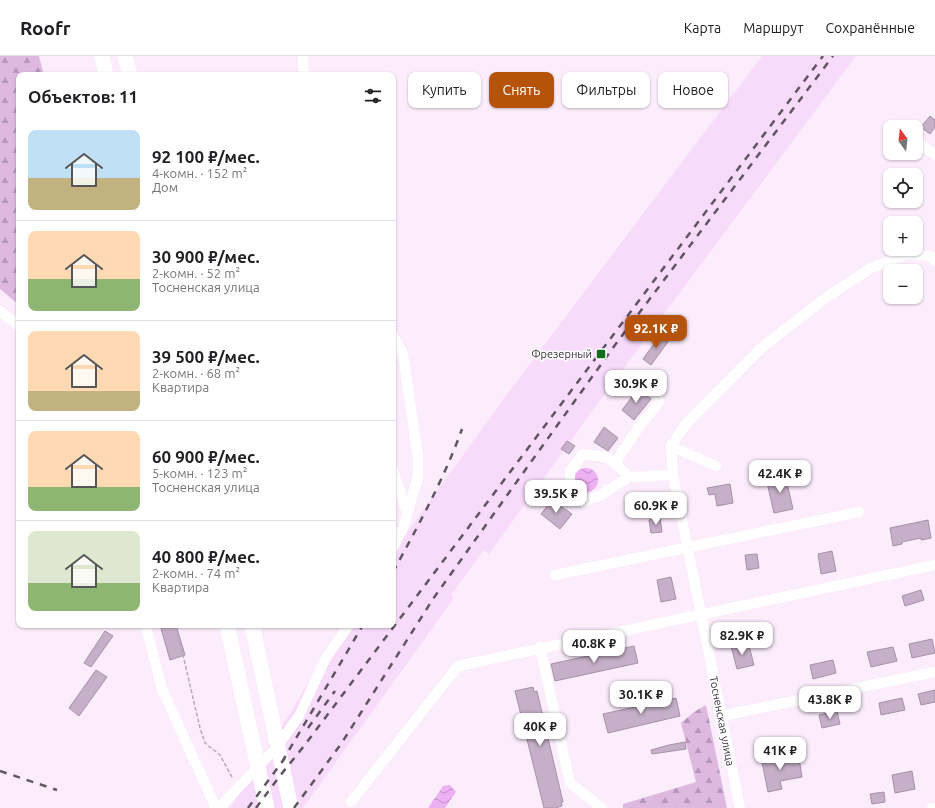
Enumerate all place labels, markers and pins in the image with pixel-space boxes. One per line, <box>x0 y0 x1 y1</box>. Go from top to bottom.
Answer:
pin: 92.1K ₽ <box>619 315 693 349</box>
place label: Фрезерный <box>531 348 592 360</box>
marker: Фрезерный <box>595 348 607 360</box>
pin: 30.9K ₽ <box>599 370 673 404</box>
pin: 42.4K ₽ <box>743 460 817 494</box>
pin: 39.5K ₽ <box>519 480 593 514</box>
pin: 60.9K ₽ <box>619 492 693 526</box>
pin: 82.9K ₽ <box>705 622 779 656</box>
pin: 40.8K ₽ <box>557 630 631 664</box>
pin: 30.1K ₽ <box>604 681 678 715</box>
pin: 43.8K ₽ <box>793 686 867 720</box>
pin: 40K ₽ <box>512 713 568 747</box>
pin: 41K ₽ <box>752 737 808 771</box>

